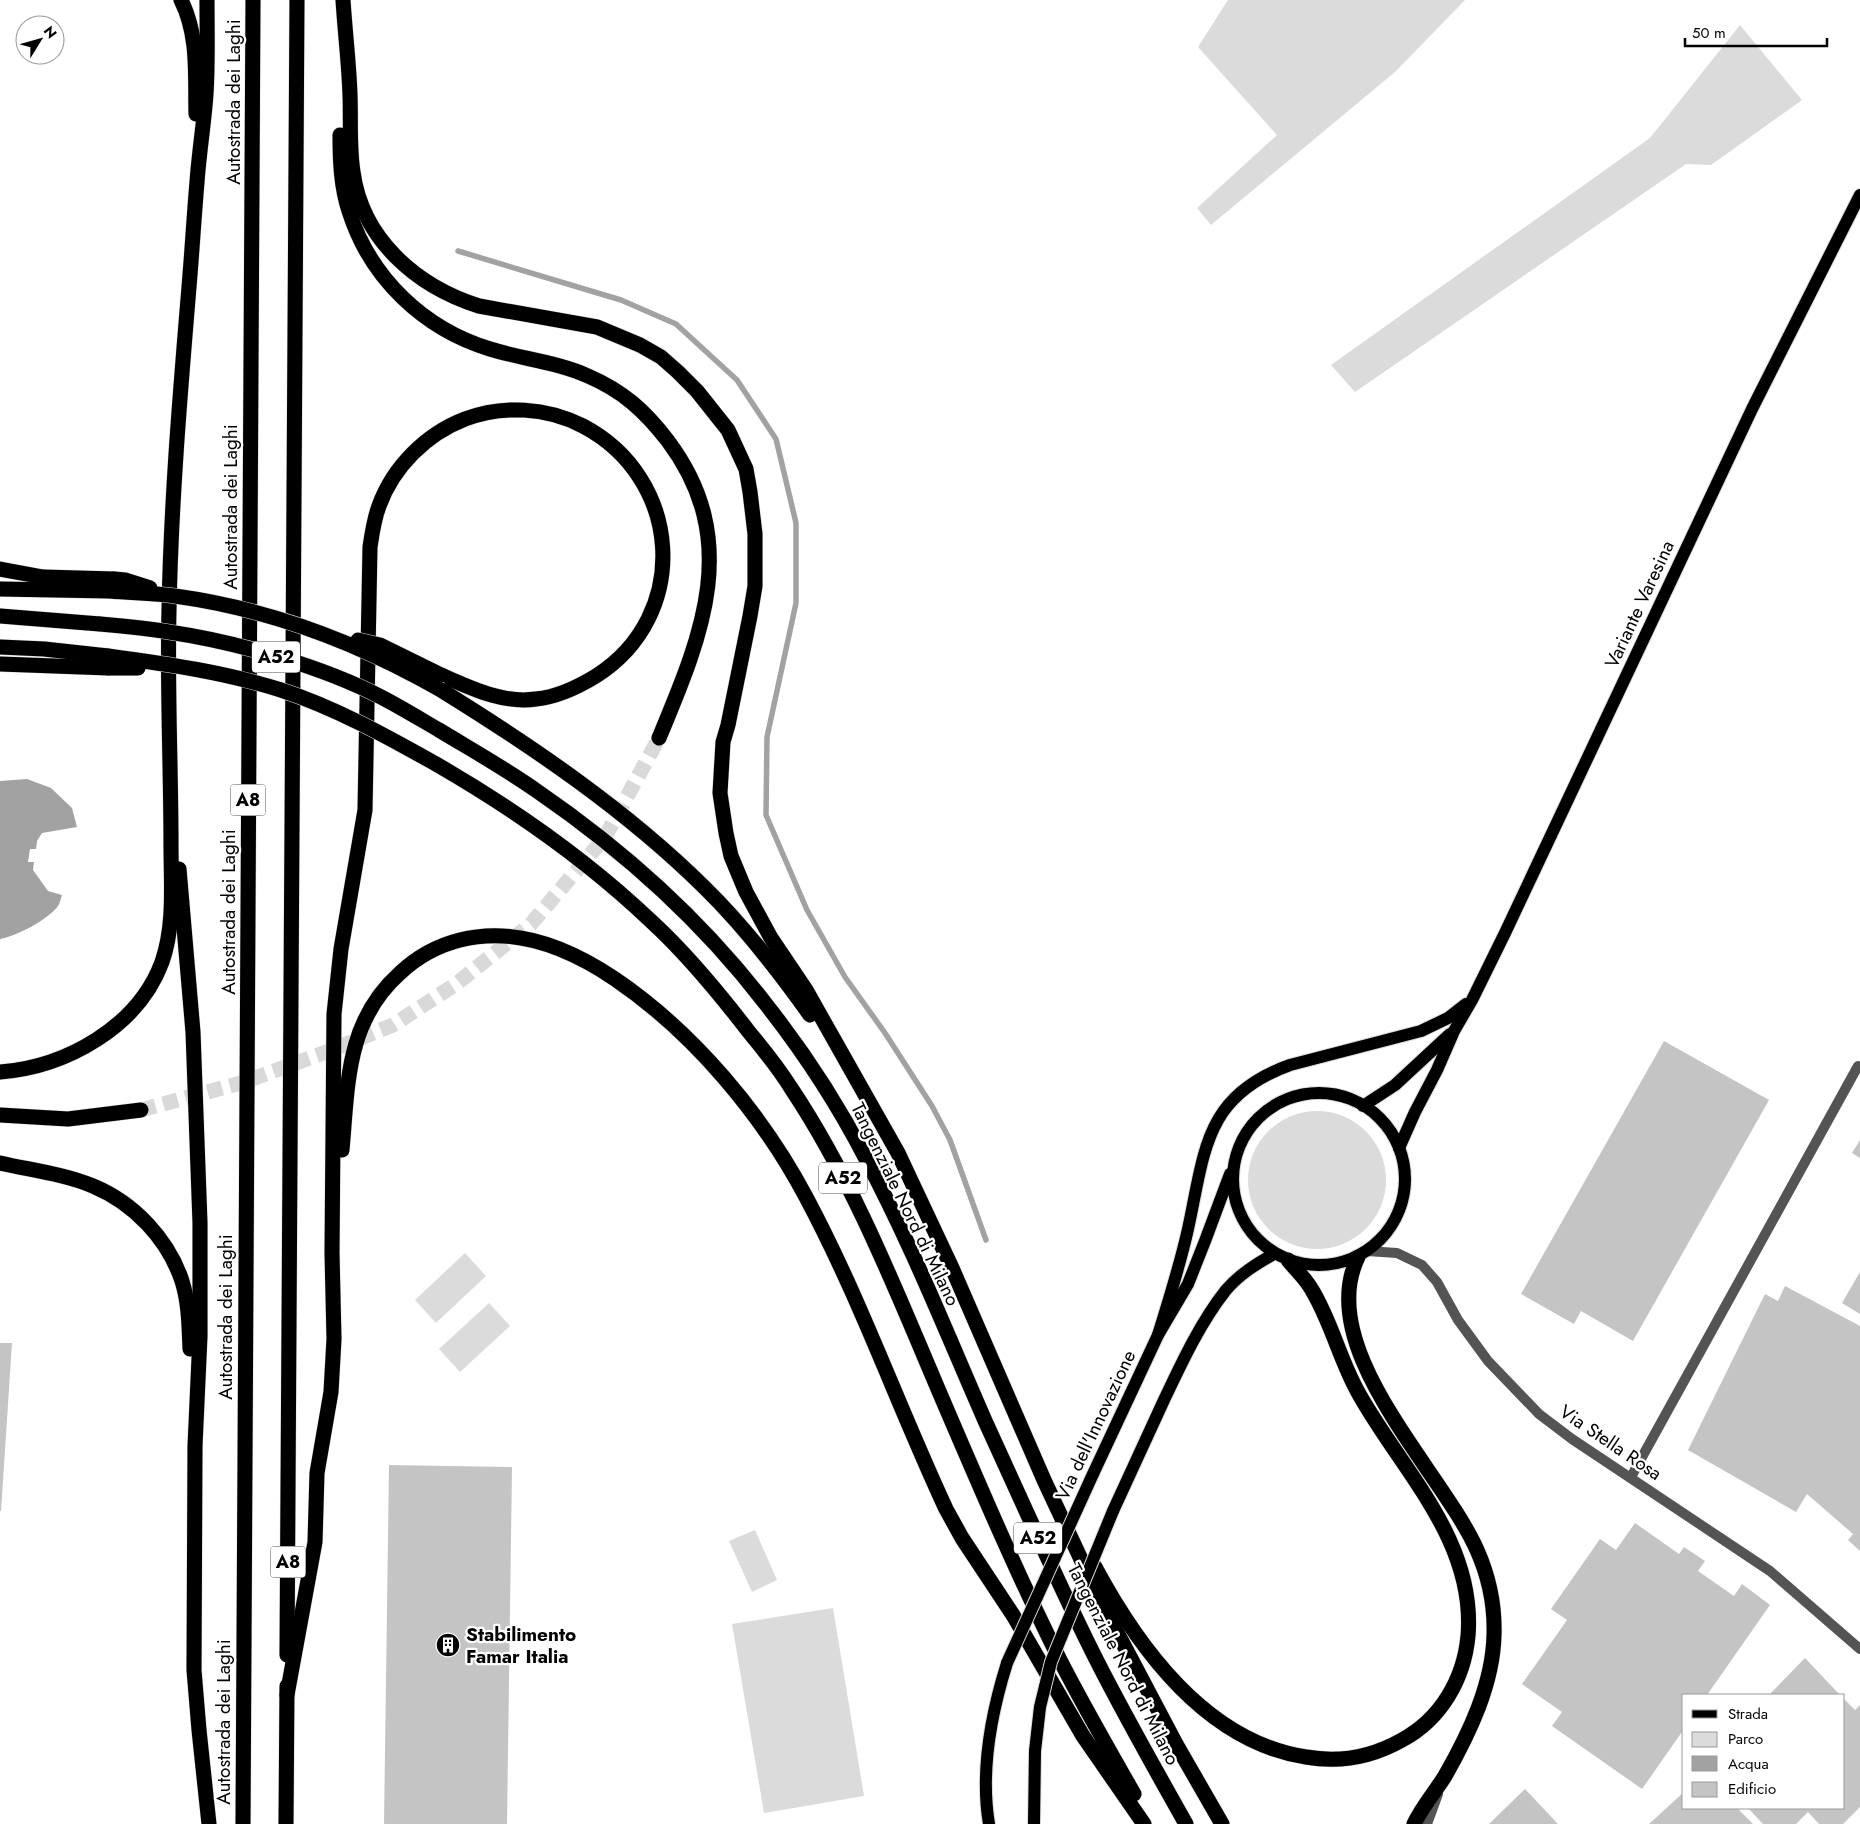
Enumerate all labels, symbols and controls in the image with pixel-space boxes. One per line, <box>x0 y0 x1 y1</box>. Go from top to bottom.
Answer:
north arrow <box>15 15 65 65</box>
scale bar <box>1685 15 1828 47</box>
street label: Autostrada dei Laghi <box>220 19 247 185</box>
text: N <box>39 22 62 43</box>
text: 50 m <box>1692 22 1726 44</box>
street label: Autostrada dei Laghi <box>217 424 244 590</box>
street label: Variante Varesina <box>1598 536 1681 672</box>
road number: A52 <box>252 642 300 672</box>
road number: A8 <box>230 784 266 816</box>
street label: Autostrada dei Laghi <box>215 829 242 995</box>
street label: Tangenziale Nord di Milano <box>845 1098 967 1310</box>
road number: A52 <box>819 1162 867 1194</box>
street label: Autostrada dei Laghi <box>212 1234 239 1400</box>
street label: Via dell'Innovazione <box>1049 1345 1142 1505</box>
street label: Via Stella Rosa <box>1554 1398 1667 1487</box>
road number: A52 <box>1014 1522 1062 1554</box>
road number: A8 <box>270 1546 306 1578</box>
street label: Tangenziale Nord di Milano <box>1061 1559 1186 1770</box>
place label: Stabilimento Famar Italia <box>466 1621 576 1670</box>
building icon: Stabilimento Famar Italia <box>435 1632 461 1658</box>
street label: Autostrada dei Laghi <box>210 1639 237 1805</box>
legend <box>1682 1694 1845 1809</box>
text: Strada <box>1728 1703 1768 1725</box>
text: Parco <box>1728 1728 1763 1750</box>
text: Acqua <box>1728 1753 1769 1775</box>
text: Edificio <box>1728 1778 1776 1800</box>

